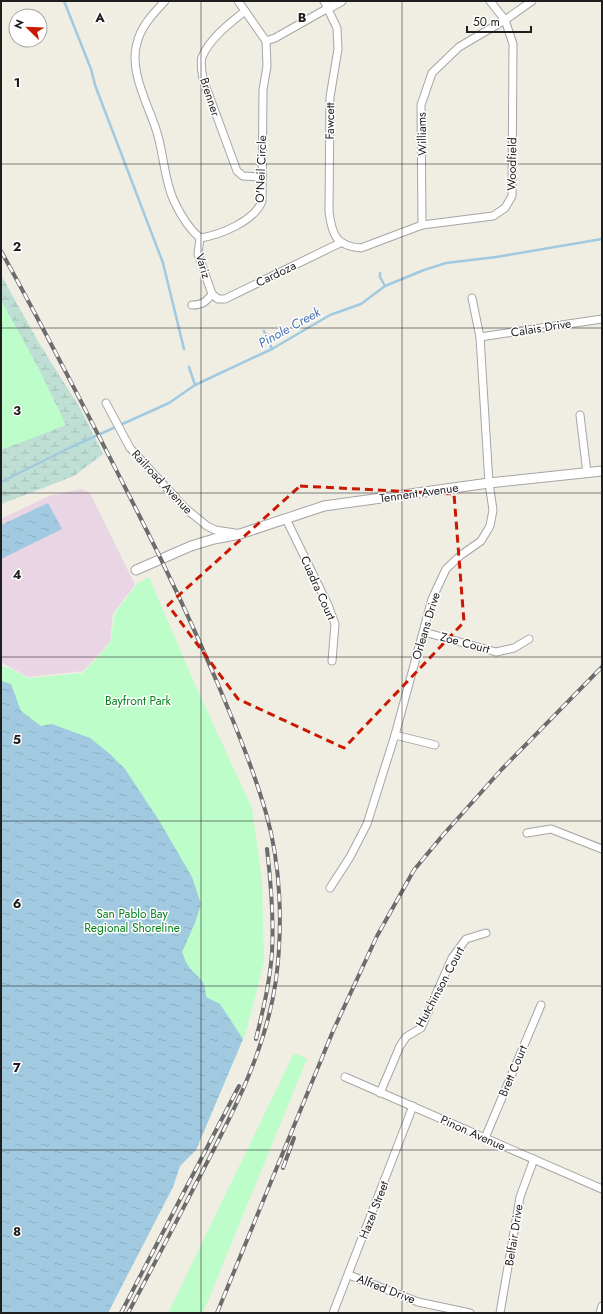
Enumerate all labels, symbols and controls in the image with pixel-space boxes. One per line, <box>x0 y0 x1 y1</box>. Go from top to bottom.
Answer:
north arrow <box>8 8 48 48</box>
text: A <box>94 8 105 27</box>
text: B <box>298 8 307 27</box>
scale bar <box>467 8 531 34</box>
text: 50 m <box>473 13 500 31</box>
text: N <box>10 17 28 31</box>
text: 1 <box>14 73 20 92</box>
street label: Brenner <box>195 75 225 119</box>
street label: Fawcett <box>321 102 339 140</box>
street label: Williams <box>413 112 431 156</box>
street label: O'Neil Circle <box>251 135 271 203</box>
street label: Woodfield <box>503 137 521 191</box>
text: 2 <box>13 237 21 256</box>
street label: Variz <box>191 251 215 281</box>
street label: Cardoza <box>253 256 299 291</box>
water label: Pinole Creek <box>255 302 324 352</box>
street label: Calais Drive <box>510 314 572 342</box>
text: 3 <box>13 401 21 420</box>
street label: Railroad Avenue <box>127 446 197 518</box>
street label: Tennent Avenue <box>378 479 460 507</box>
street label: Cuadra Court <box>296 553 340 623</box>
text: 4 <box>12 565 22 584</box>
street label: Orleans Drive <box>407 590 445 662</box>
street label: Zoe Court <box>438 628 492 658</box>
park label: Bayfront Park <box>105 692 172 710</box>
text: 5 <box>13 730 21 749</box>
text: 6 <box>13 894 22 913</box>
park label: San Pablo Bay Regional Shoreline <box>84 905 180 937</box>
street label: Hutchinson Court <box>411 944 469 1030</box>
street label: Brett Court <box>494 1042 532 1099</box>
text: 7 <box>13 1058 21 1077</box>
street label: Pinon Avenue <box>437 1111 509 1155</box>
street label: Hazel Street <box>355 1178 393 1242</box>
street label: Belfair Drive <box>500 1203 528 1267</box>
text: 8 <box>13 1222 21 1241</box>
street label: Alfred Drive <box>354 1270 418 1308</box>

